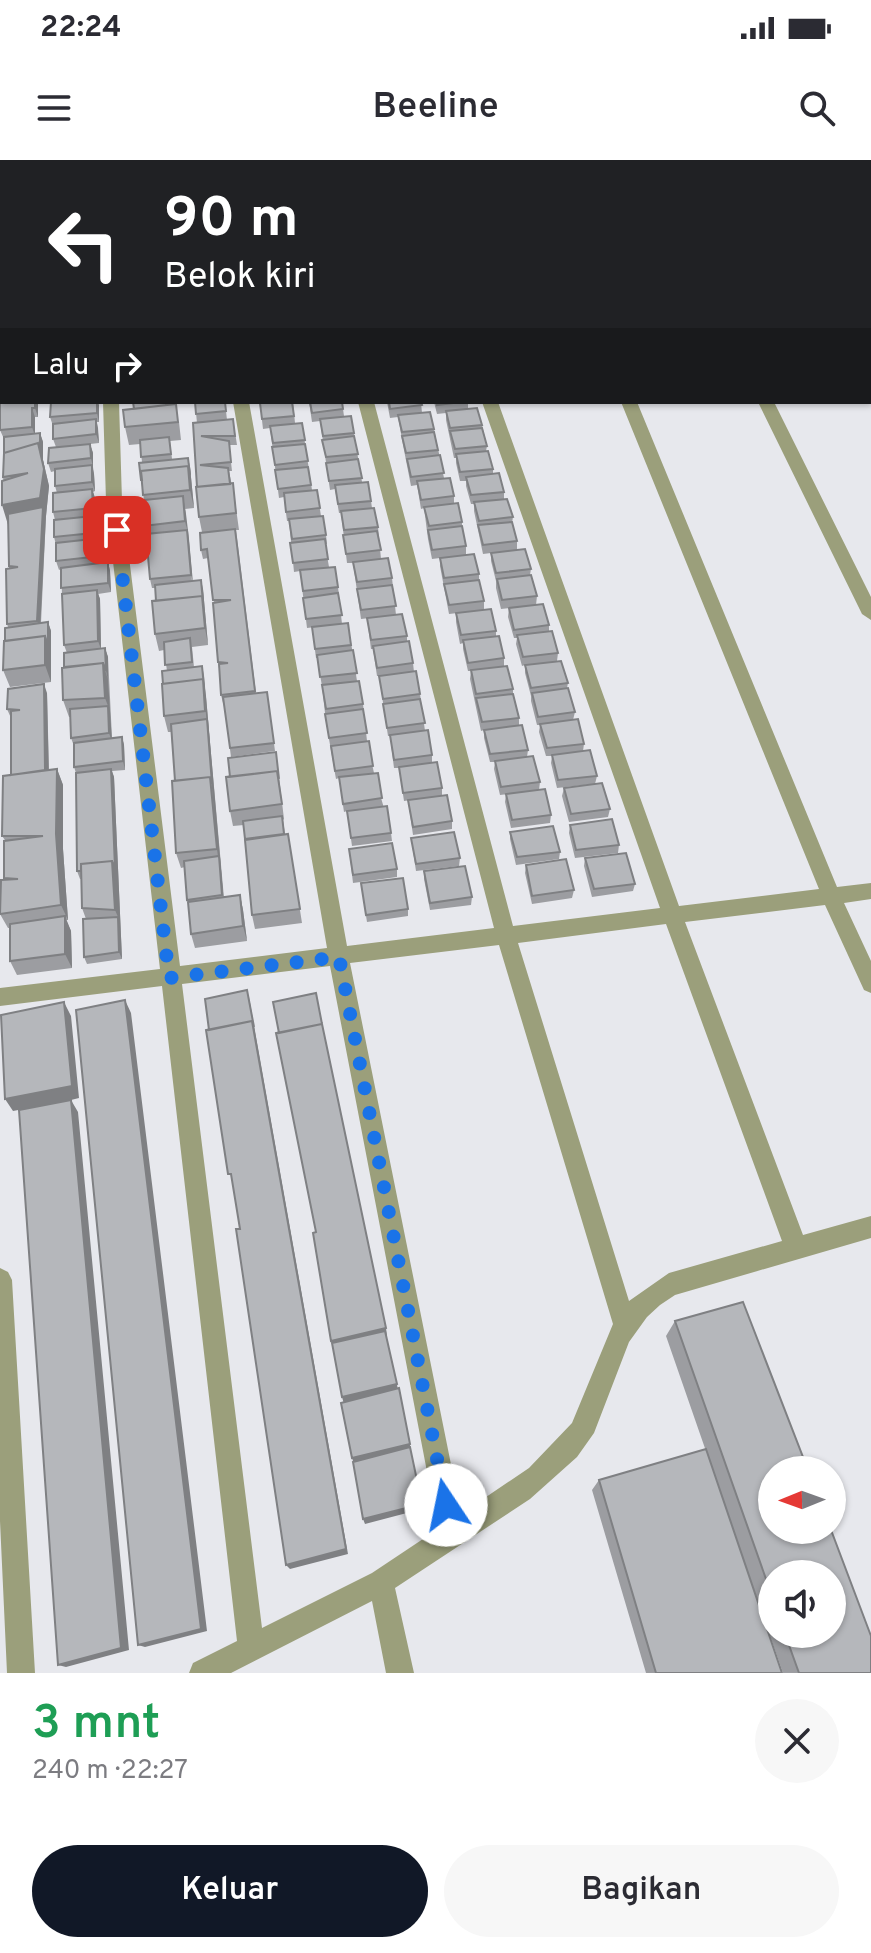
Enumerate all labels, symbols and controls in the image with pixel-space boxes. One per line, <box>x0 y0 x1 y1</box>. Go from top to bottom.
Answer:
text: 22:24 <box>40 10 122 47</box>
text: Beeline <box>372 85 499 131</box>
icon: menu <box>32 86 76 130</box>
icon: search <box>795 86 839 130</box>
text: 90 m <box>164 186 299 256</box>
icon: left <box>32 192 136 296</box>
text: Belok kiri <box>164 255 316 301</box>
icon: right <box>105 344 149 388</box>
text: Lalu <box>32 348 89 385</box>
pin <box>83 496 151 564</box>
icon: arrive <box>95 508 139 552</box>
north arrow <box>758 1456 846 1544</box>
map controls <box>758 1456 846 1648</box>
position arrow <box>404 1463 488 1547</box>
button: sound <box>758 1560 846 1648</box>
text: 3 mnt <box>32 1695 160 1755</box>
button: close <box>755 1699 839 1783</box>
text: 240 m · 22:27 <box>32 1755 188 1788</box>
button: Keluar <box>32 1845 428 1937</box>
button: Bagikan <box>444 1845 839 1937</box>

